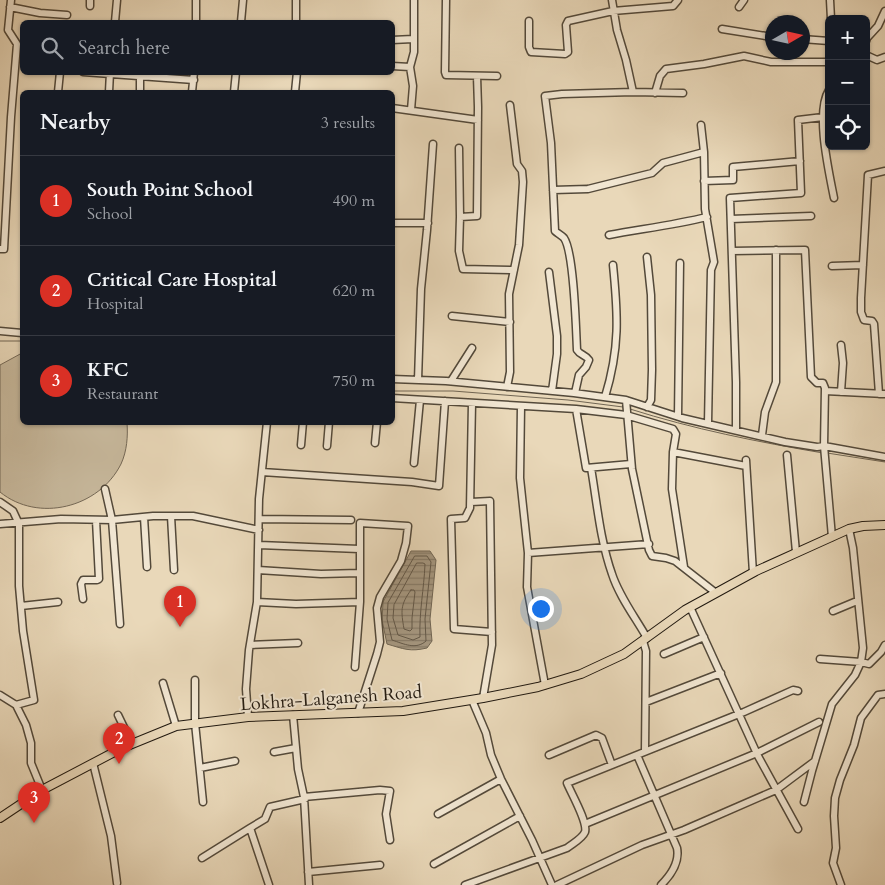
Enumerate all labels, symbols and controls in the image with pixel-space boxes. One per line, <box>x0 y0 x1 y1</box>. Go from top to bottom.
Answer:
north arrow <box>765 15 810 60</box>
map controls <box>825 15 870 150</box>
button: + <box>825 15 870 60</box>
search box <box>20 20 395 75</box>
icon: search <box>38 34 66 62</box>
text: Search here <box>78 35 170 61</box>
button: − <box>825 60 870 105</box>
button: locate <box>825 105 870 150</box>
text: Nearby <box>40 108 111 137</box>
text: 3 results <box>321 112 375 134</box>
text: South Point School <box>87 177 253 203</box>
text: 1 <box>52 190 60 212</box>
text: 490 m <box>333 190 375 212</box>
text: School <box>87 203 132 225</box>
text: Critical Care Hospital <box>87 267 277 293</box>
text: 2 <box>52 280 60 302</box>
text: 620 m <box>333 280 375 302</box>
text: Hospital <box>87 293 143 315</box>
text: KFC <box>87 357 128 383</box>
text: 3 <box>52 370 60 392</box>
text: 750 m <box>333 370 375 392</box>
text: Restaurant <box>87 383 158 405</box>
pin: 1 <box>164 586 196 627</box>
your location <box>528 596 554 622</box>
street label: Lokhra-Lalganesh Road <box>239 680 423 717</box>
pin: 2 <box>103 723 135 764</box>
pin: 3 <box>18 782 50 823</box>

